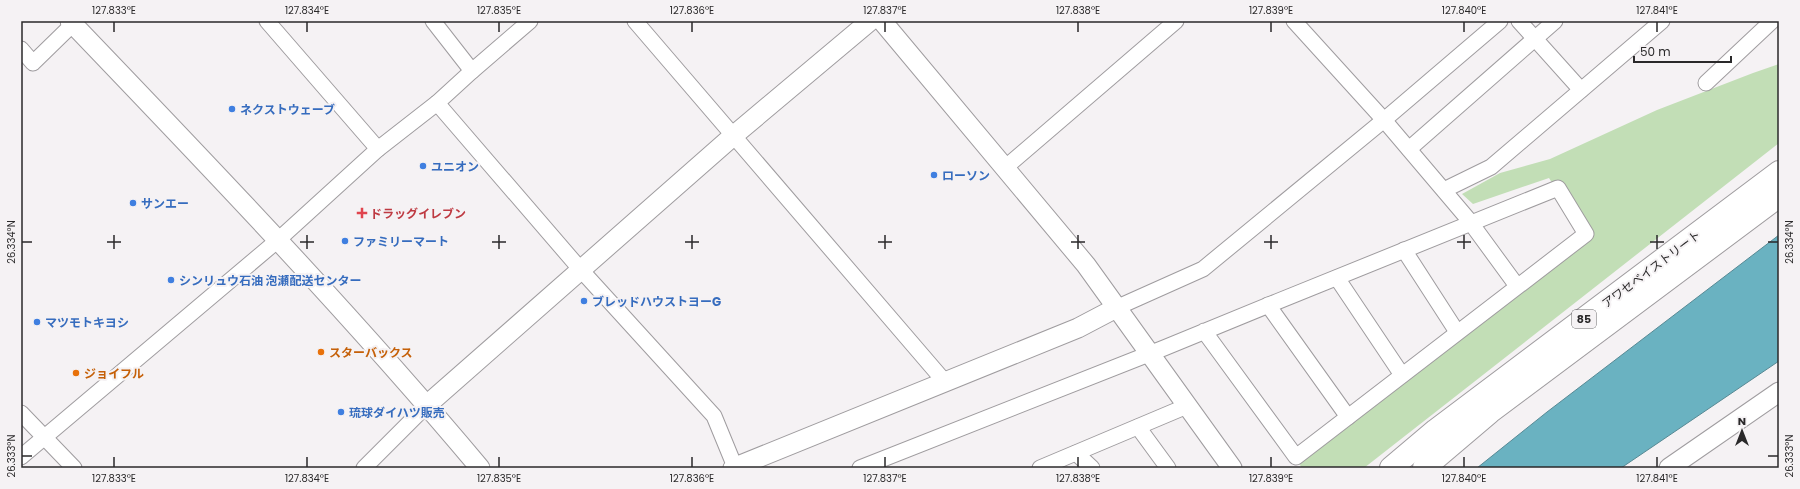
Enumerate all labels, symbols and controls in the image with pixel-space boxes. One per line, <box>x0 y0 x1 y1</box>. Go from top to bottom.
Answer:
text: 127.833°E <box>92 3 136 18</box>
text: 127.834°E <box>285 3 329 18</box>
text: 127.835°E <box>477 3 521 18</box>
text: 127.836°E <box>670 3 714 18</box>
text: 127.837°E <box>863 3 907 18</box>
text: 127.838°E <box>1056 3 1100 18</box>
text: 127.839°E <box>1249 3 1293 18</box>
text: 127.840°E <box>1442 3 1486 18</box>
text: 127.841°E <box>1636 3 1678 18</box>
scale bar <box>1634 38 1731 64</box>
text: 50 m <box>1640 43 1671 60</box>
place label: ネクストウェーブ <box>240 101 335 118</box>
marker: ネクストウェーブ <box>227 104 237 114</box>
place label: ユニオン <box>431 158 479 175</box>
marker: ユニオン <box>418 161 428 171</box>
place label: ローソン <box>942 167 990 184</box>
marker: ローソン <box>929 170 939 180</box>
place label: サンエー <box>141 195 189 212</box>
marker: サンエー <box>128 198 138 208</box>
place label: ドラッグイレブン <box>370 205 466 222</box>
marker: ドラッグイレブン <box>357 208 367 218</box>
text: 26.334°N <box>4 220 19 264</box>
text: 26.334°N <box>1782 220 1797 264</box>
street label: アワセベイストリート <box>1598 226 1704 312</box>
place label: ファミリーマート <box>353 233 449 250</box>
marker: ファミリーマート <box>340 236 350 246</box>
place label: シンリュウ石油 泡瀬配送センター <box>179 272 362 289</box>
marker: シンリュウ石油 泡瀬配送センター <box>166 275 176 285</box>
place label: ブレッドハウストヨーG <box>592 293 721 310</box>
marker: ブレッドハウストヨーG <box>579 296 589 306</box>
road number: 85 <box>1572 310 1596 328</box>
place label: マツモトキヨシ <box>45 314 129 331</box>
marker: マツモトキヨシ <box>32 317 42 327</box>
place label: スターバックス <box>329 344 413 361</box>
marker: スターバックス <box>316 347 326 357</box>
place label: ジョイフル <box>84 365 144 382</box>
marker: ジョイフル <box>71 368 81 378</box>
place label: 琉球ダイハツ販売 <box>349 404 445 421</box>
marker: 琉球ダイハツ販売 <box>336 407 346 417</box>
north arrow <box>1722 411 1762 451</box>
text: N <box>1738 413 1746 429</box>
text: 26.333°N <box>4 435 19 478</box>
text: 26.333°N <box>1782 435 1797 478</box>
text: 127.833°E <box>92 471 136 486</box>
text: 127.834°E <box>285 471 329 486</box>
text: 127.835°E <box>477 471 521 486</box>
text: 127.836°E <box>670 471 714 486</box>
text: 127.837°E <box>863 471 907 486</box>
text: 127.838°E <box>1056 471 1100 486</box>
text: 127.839°E <box>1249 471 1293 486</box>
text: 127.840°E <box>1442 471 1486 486</box>
text: 127.841°E <box>1636 471 1678 486</box>

